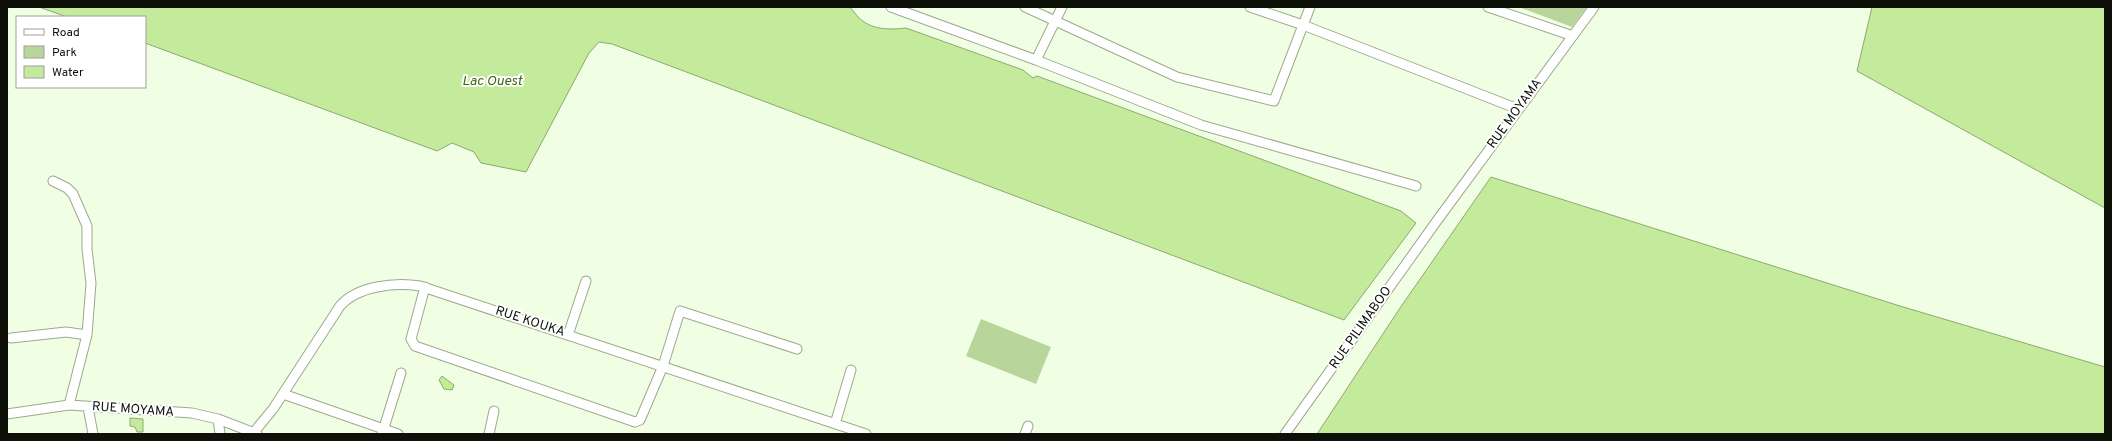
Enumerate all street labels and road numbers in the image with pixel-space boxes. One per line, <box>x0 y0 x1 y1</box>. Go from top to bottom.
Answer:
street label: RUE MOYAMA <box>1484 76 1546 152</box>
street label: RUE PILIMABOO <box>1327 284 1395 372</box>
street label: RUE KOUKA <box>493 303 567 341</box>
street label: RUE MOYAMA <box>91 399 175 421</box>

